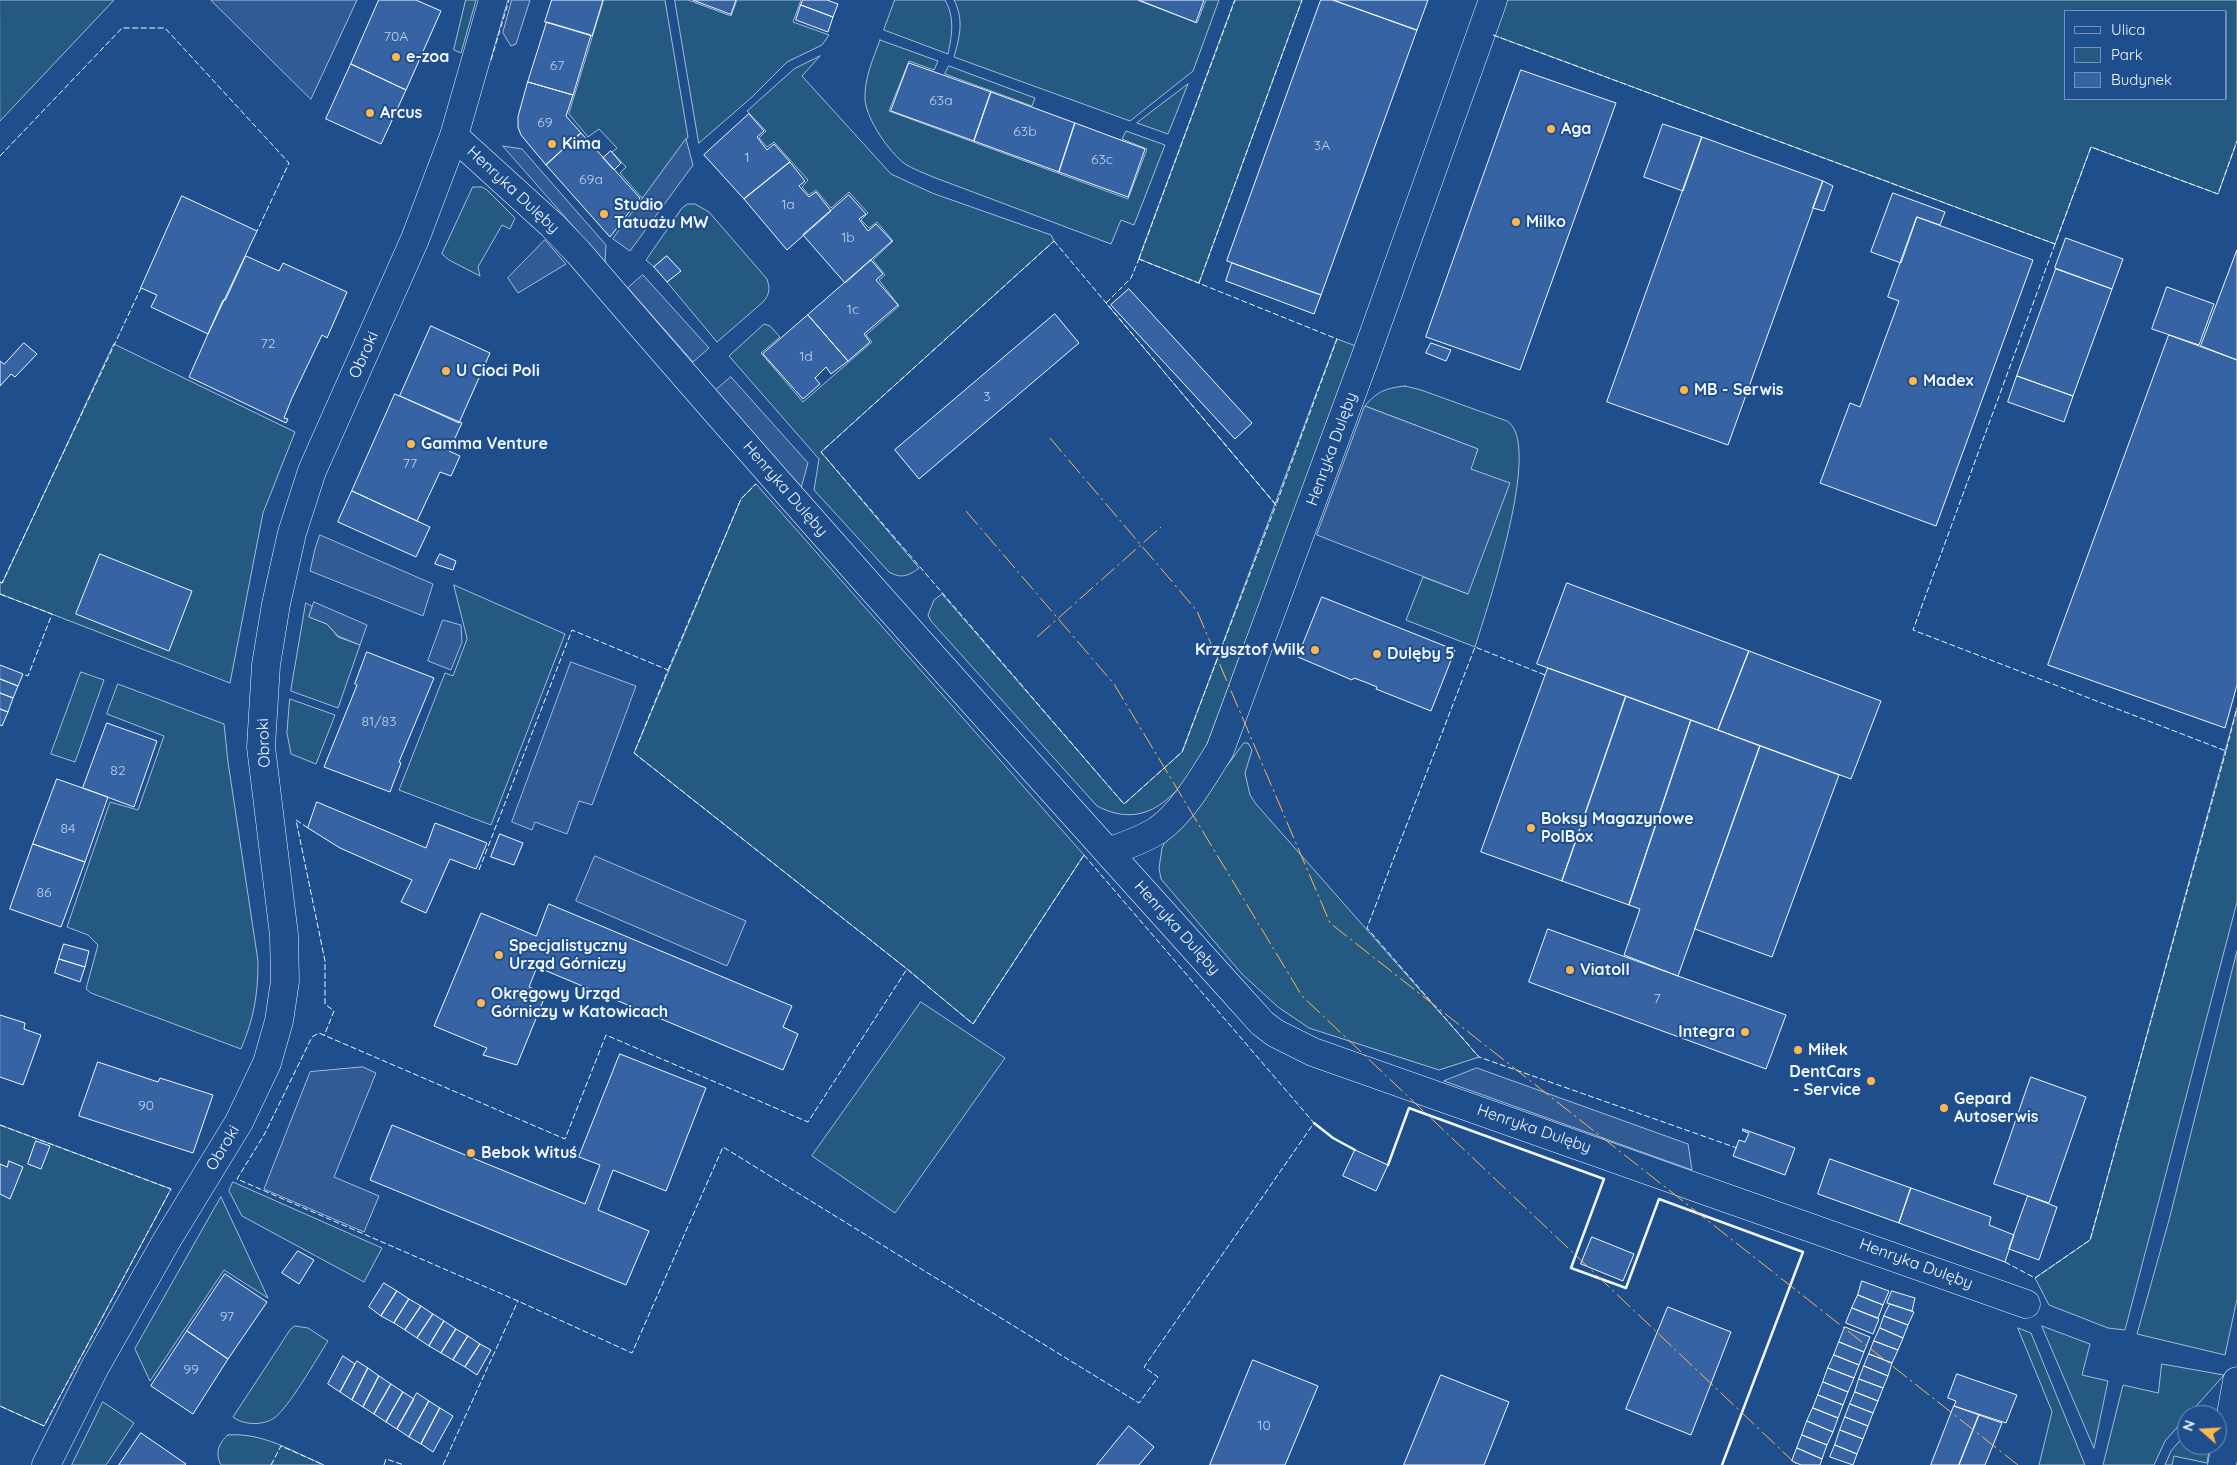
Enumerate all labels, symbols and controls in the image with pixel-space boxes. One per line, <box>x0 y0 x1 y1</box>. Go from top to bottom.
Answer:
legend <box>2064 10 2227 100</box>
text: Ulica <box>2111 20 2145 39</box>
house number: 70A <box>384 29 408 45</box>
text: Park <box>2111 45 2143 64</box>
place label: e-zoa <box>406 47 449 67</box>
marker: e-zoa <box>390 51 402 63</box>
house number: 67 <box>550 58 564 74</box>
text: Budynek <box>2111 70 2172 89</box>
house number: 63a <box>929 93 953 109</box>
place label: Arcus <box>380 103 422 123</box>
marker: Arcus <box>364 107 376 119</box>
house number: 69 <box>537 115 553 131</box>
place label: Aga <box>1561 119 1591 139</box>
marker: Aga <box>1545 123 1557 135</box>
house number: 63b <box>1013 124 1037 140</box>
place label: Kima <box>562 134 601 154</box>
marker: Kima <box>546 138 558 150</box>
house number: 3A <box>1314 138 1330 154</box>
street label: Henryka Dulęby <box>463 142 563 238</box>
house number: 1 <box>744 150 750 166</box>
house number: 63c <box>1091 152 1113 168</box>
house number: 69a <box>579 172 603 188</box>
place label: Studio Tatuażu MW <box>614 195 708 233</box>
house number: 1a <box>781 197 795 213</box>
marker: Studio Tatuażu MW <box>598 208 610 220</box>
place label: Milko <box>1526 212 1566 232</box>
marker: Milko <box>1510 216 1522 228</box>
house number: 1b <box>841 230 855 246</box>
house number: 1c <box>847 302 859 318</box>
street label: Obroki <box>345 329 383 381</box>
house number: 72 <box>261 336 275 352</box>
house number: 1d <box>799 349 813 365</box>
place label: U Cioci Poli <box>456 361 540 381</box>
marker: U Cioci Poli <box>440 365 452 377</box>
place label: Madex <box>1923 371 1973 391</box>
marker: Madex <box>1907 375 1919 387</box>
place label: MB - Serwis <box>1694 380 1783 400</box>
marker: MB - Serwis <box>1678 384 1690 396</box>
house number: 3 <box>983 389 991 405</box>
street label: Henryka Dulęby <box>1303 390 1361 508</box>
place label: Gamma Venture <box>421 434 548 454</box>
marker: Gamma Venture <box>405 438 417 450</box>
street label: Henryka Dulęby <box>739 438 831 540</box>
house number: 77 <box>403 456 417 472</box>
place label: Krzysztof Wilk <box>1195 640 1305 660</box>
marker: Krzysztof Wilk <box>1309 644 1321 656</box>
place label: Dulęby 5 <box>1387 644 1455 664</box>
marker: Dulęby 5 <box>1371 648 1383 660</box>
house number: 81/83 <box>362 714 396 730</box>
street label: Obroki <box>254 718 274 768</box>
house number: 82 <box>110 763 126 779</box>
place label: Boksy Magazynowe PolBox <box>1541 809 1694 847</box>
house number: 84 <box>61 821 75 837</box>
marker: Boksy Magazynowe PolBox <box>1525 822 1537 834</box>
street label: Henryka Dulęby <box>1130 877 1224 979</box>
house number: 86 <box>36 885 52 901</box>
place label: Specjalistyczny Urząd Górniczy <box>509 936 627 974</box>
marker: Specjalistyczny Urząd Górniczy <box>493 949 505 961</box>
place label: Viatoll <box>1580 960 1630 980</box>
marker: Viatoll <box>1564 964 1576 976</box>
place label: Okręgowy Urząd Górniczy w Katowicach <box>491 984 668 1022</box>
house number: 7 <box>1653 991 1661 1007</box>
marker: Okręgowy Urząd Górniczy w Katowicach <box>475 997 487 1009</box>
place label: Integra <box>1678 1022 1735 1042</box>
marker: Integra <box>1739 1026 1751 1038</box>
place label: Miłek <box>1808 1040 1848 1060</box>
marker: Miłek <box>1792 1044 1804 1056</box>
place label: DentCars - Service <box>1789 1062 1861 1100</box>
marker: DentCars - Service <box>1865 1075 1877 1087</box>
place label: Gepard Autoserwis <box>1954 1089 2039 1127</box>
house number: 90 <box>138 1098 154 1114</box>
street label: Henryka Dulęby <box>1474 1100 1594 1158</box>
marker: Gepard Autoserwis <box>1938 1102 1950 1114</box>
street label: Obroki <box>202 1122 244 1174</box>
place label: Bebok Wituś <box>481 1143 577 1163</box>
marker: Bebok Wituś <box>465 1147 477 1159</box>
street label: Henryka Dulęby <box>1857 1235 1975 1293</box>
house number: 97 <box>220 1309 234 1325</box>
house number: 99 <box>183 1362 199 1378</box>
north arrow <box>2177 1405 2227 1455</box>
house number: 10 <box>1257 1418 1271 1434</box>
text: N <box>2179 1418 2199 1433</box>

